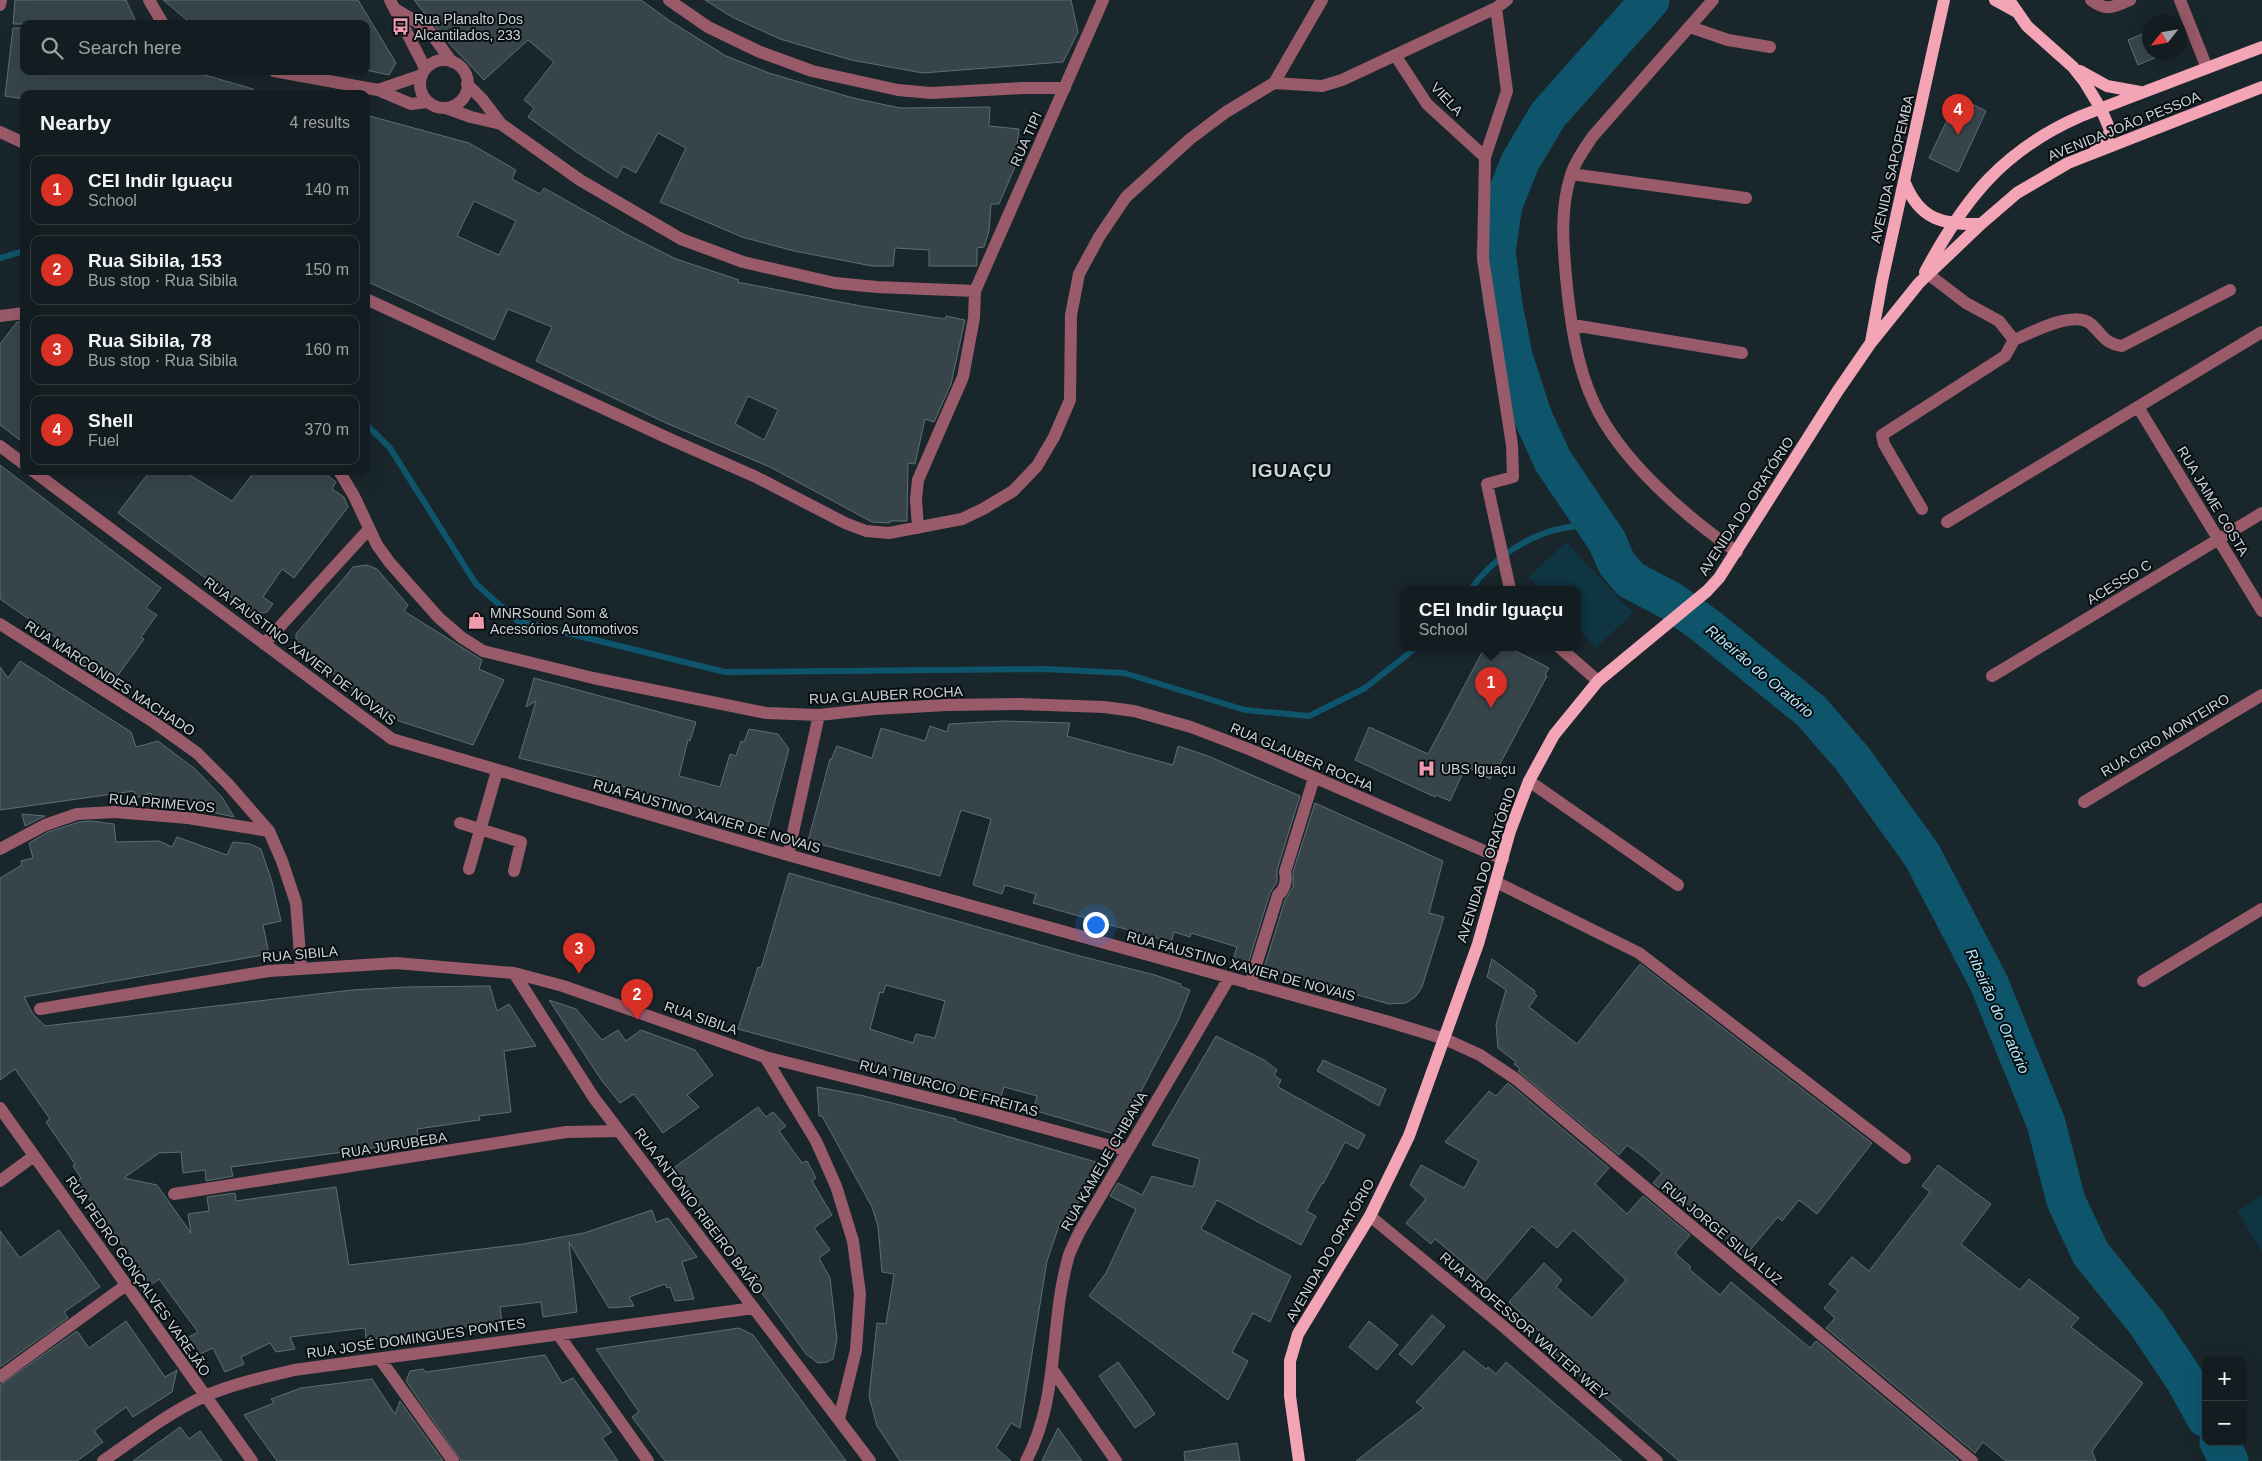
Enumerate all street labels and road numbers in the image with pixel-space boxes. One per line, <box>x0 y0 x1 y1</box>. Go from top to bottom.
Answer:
street label: VIELA <box>1428 79 1467 119</box>
street label: AVENIDA JOÃO PESSOA <box>2045 88 2203 164</box>
street label: AVENIDA SAPOPEMBA <box>1867 93 1917 245</box>
street label: RUA TIPI <box>1007 109 1045 169</box>
street label: AVENIDA DO ORATÓRIO <box>1695 434 1797 578</box>
street label: RUA JAIME COSTA <box>2174 443 2252 559</box>
street label: ACESSO C <box>2084 557 2154 607</box>
street label: RUA FAUSTINO XAVIER DE NOVAIS <box>201 574 399 728</box>
street label: RUA MARCONDES MACHADO <box>22 617 198 739</box>
street label: RUA GLAUBER ROCHA <box>809 683 964 707</box>
street label: RUA CIRO MONTEIRO <box>2098 690 2232 780</box>
street label: RUA GLAUBER ROCHA <box>1228 720 1377 795</box>
street label: RUA FAUSTINO XAVIER DE NOVAIS <box>591 776 823 856</box>
street label: AVENIDA DO ORATÓRIO <box>1453 785 1519 945</box>
street label: RUA PRIMEVOS <box>108 790 216 816</box>
street label: RUA FAUSTINO XAVIER DE NOVAIS <box>1125 928 1357 1004</box>
street label: RUA SIBILA <box>261 943 339 965</box>
street label: RUA SIBILA <box>662 998 740 1038</box>
street label: RUA TIBURCIO DE FREITAS <box>858 1056 1040 1120</box>
street label: RUA KAMEUE CHIBANA <box>1058 1088 1151 1233</box>
street label: RUA ANTÔNIO RIBEIRO BAIÃO <box>631 1125 767 1297</box>
street label: RUA JURUBEBA <box>340 1129 449 1161</box>
street label: RUA PEDRO GONÇALVES VAREJÃO <box>62 1173 214 1379</box>
street label: AVENIDA DO ORATÓRIO <box>1283 1176 1377 1324</box>
street label: RUA JORGE SILVA LUZ <box>1659 1178 1786 1288</box>
street label: RUA PROFESSOR WALTER WEY <box>1437 1249 1612 1404</box>
street label: RUA JOSÉ DOMINGUES PONTES <box>305 1315 527 1361</box>

